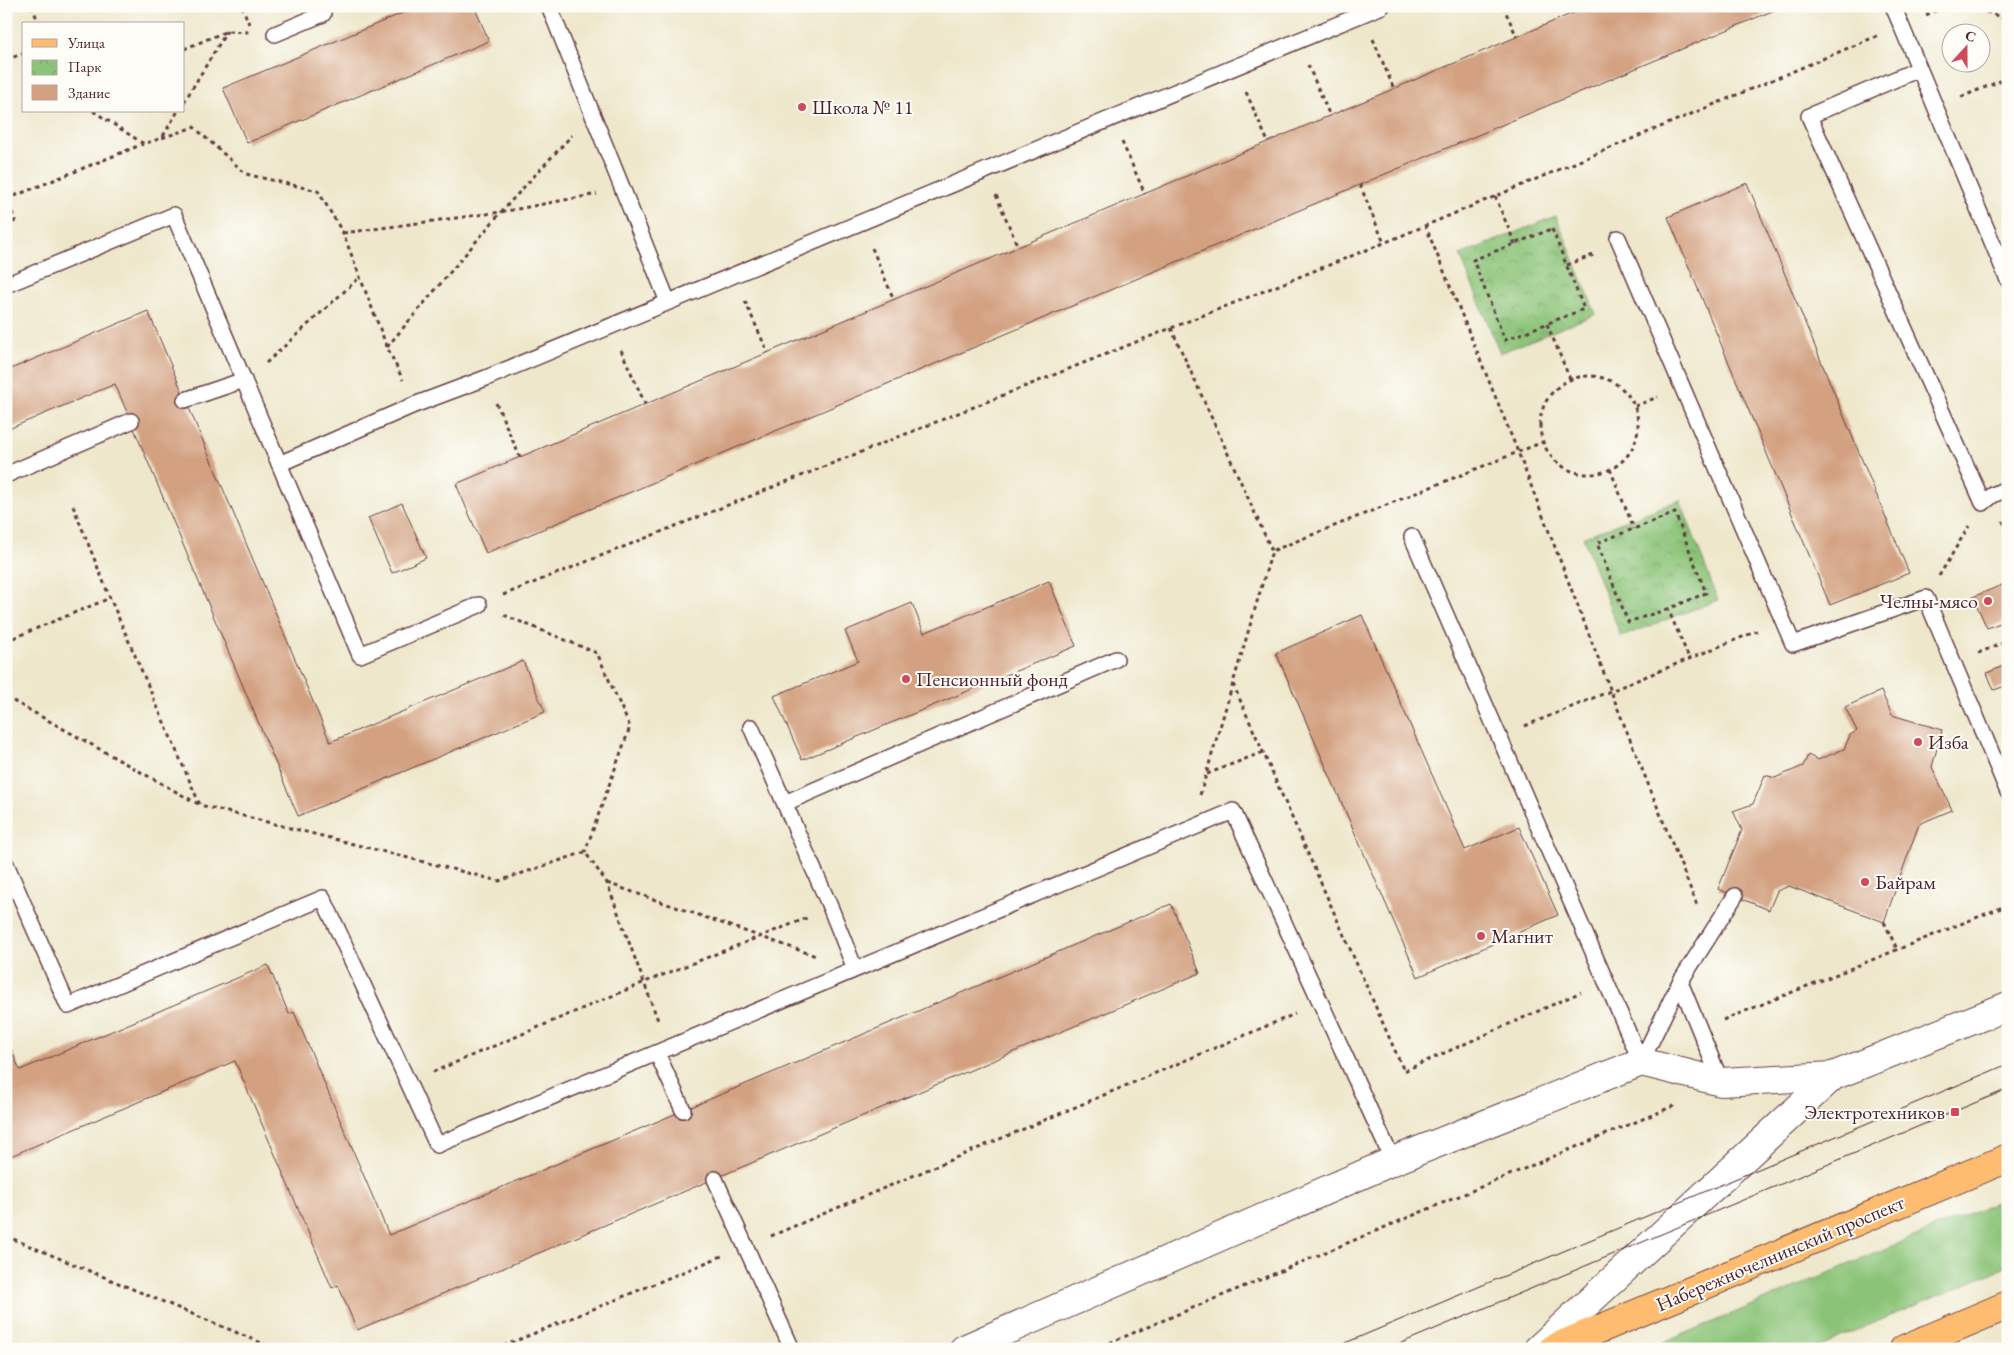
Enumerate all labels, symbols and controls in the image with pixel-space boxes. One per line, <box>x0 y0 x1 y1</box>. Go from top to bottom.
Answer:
legend <box>22 22 185 112</box>
north arrow <box>1942 22 1992 72</box>
text: С <box>1963 26 1979 46</box>
text: Улица <box>67 33 105 52</box>
text: Парк <box>68 57 101 76</box>
text: Здание <box>68 83 110 102</box>
place label: Школа № 11 <box>812 94 913 120</box>
marker: Школа № 11 <box>796 101 808 113</box>
place label: Челны-мясо <box>1880 588 1978 614</box>
marker: Челны-мясо <box>1982 595 1994 607</box>
place label: Пенсионный фонд <box>916 666 1068 692</box>
marker: Пенсионный фонд <box>900 673 912 685</box>
place label: Изба <box>1928 729 1969 755</box>
marker: Изба <box>1912 736 1924 748</box>
place label: Байрам <box>1875 869 1936 895</box>
marker: Байрам <box>1859 876 1871 888</box>
place label: Магнит <box>1491 923 1553 949</box>
marker: Магнит <box>1475 930 1487 942</box>
place label: Электротехников <box>1804 1099 1945 1125</box>
marker: Электротехников <box>1949 1106 1961 1118</box>
street label: Набережночелнинский проспект <box>1652 1189 1908 1317</box>

